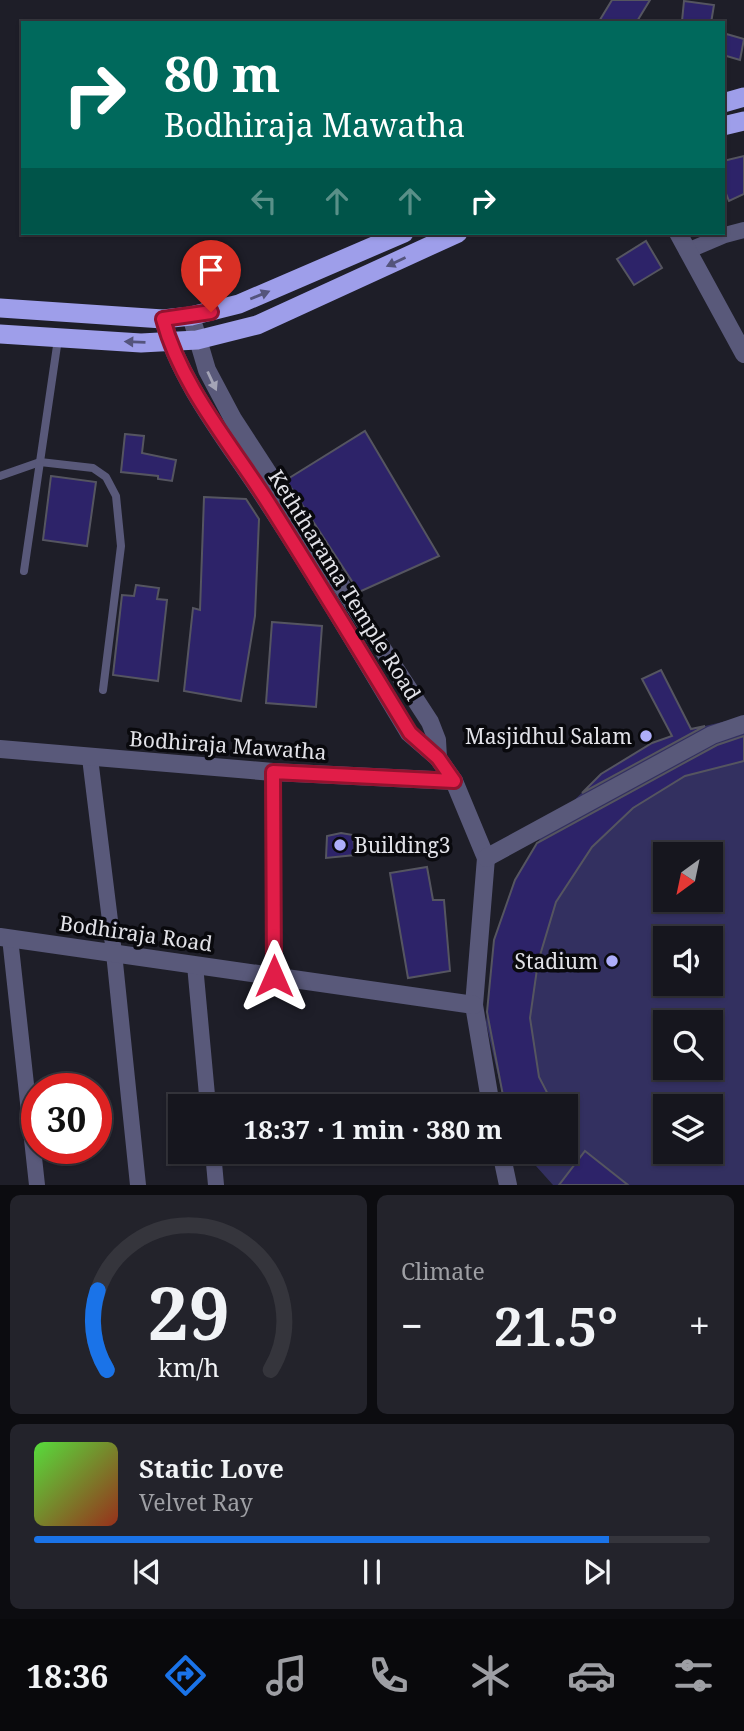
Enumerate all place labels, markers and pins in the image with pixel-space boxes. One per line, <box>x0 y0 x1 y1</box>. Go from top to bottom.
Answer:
pin <box>181 240 241 312</box>
place label: Masjidhul Salam <box>465 722 632 750</box>
marker: Masjidhul Salam <box>638 728 654 744</box>
place label: Building3 <box>354 831 451 859</box>
marker: Building3 <box>332 837 348 853</box>
place label: Stadium <box>515 947 598 975</box>
marker: Stadium <box>604 953 620 969</box>

